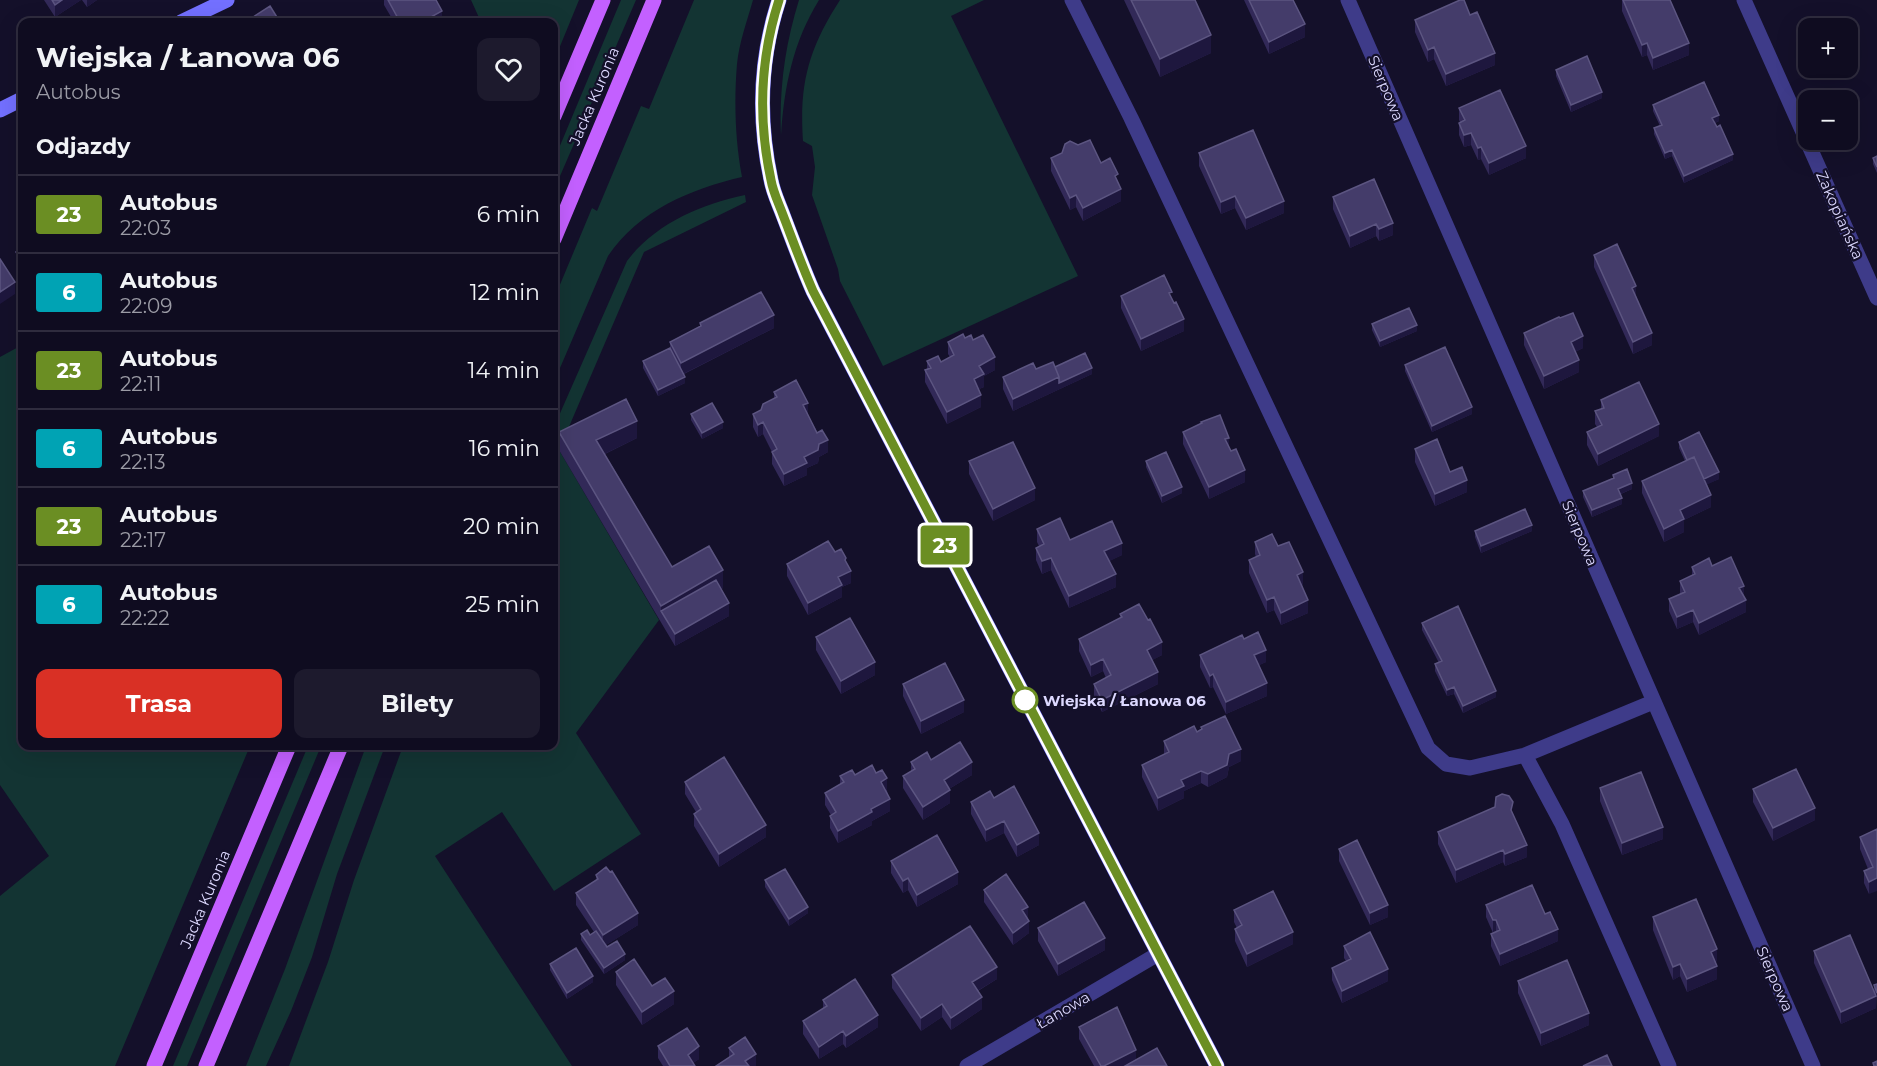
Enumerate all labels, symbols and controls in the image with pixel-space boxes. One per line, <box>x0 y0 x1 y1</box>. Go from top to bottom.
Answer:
map controls <box>1798 18 1858 150</box>
button: + <box>1798 18 1858 78</box>
button: heart <box>477 38 540 101</box>
text: Wiejska / Łanowa 06 <box>36 40 340 74</box>
street label: Jacka Kuronia <box>564 44 623 149</box>
street label: Sierpowa <box>1364 52 1408 124</box>
text: Autobus <box>36 80 121 104</box>
button: − <box>1798 90 1858 150</box>
text: Odjazdy <box>36 133 130 160</box>
street label: Zakopiańska <box>1812 168 1868 262</box>
text: Autobus <box>120 189 217 216</box>
text: 6 min <box>477 201 540 228</box>
text: 23 <box>57 202 81 227</box>
text: 22:03 <box>120 216 171 240</box>
text: Autobus <box>120 267 217 294</box>
text: 12 min <box>470 279 540 306</box>
text: 6 <box>62 280 76 305</box>
text: 22:09 <box>120 294 172 318</box>
text: Autobus <box>120 345 217 372</box>
text: 14 min <box>468 357 540 384</box>
text: 23 <box>57 358 81 383</box>
text: 22:11 <box>120 372 161 396</box>
text: Autobus <box>120 423 217 450</box>
text: 16 min <box>469 435 540 462</box>
text: 6 <box>62 436 76 461</box>
text: 22:13 <box>120 450 165 474</box>
street label: Sierpowa <box>1558 497 1602 569</box>
text: Autobus <box>120 501 217 528</box>
text: 20 min <box>463 513 540 540</box>
text: 23 <box>57 514 81 539</box>
line badge: 23 <box>918 526 972 564</box>
text: 22:17 <box>120 528 166 552</box>
text: 23 <box>933 533 957 558</box>
text: Autobus <box>120 579 217 606</box>
text: 25 min <box>465 591 540 618</box>
text: 6 <box>62 592 76 617</box>
text: 22:22 <box>120 606 170 630</box>
button: Trasa <box>36 669 282 738</box>
button: Bilety <box>294 669 540 738</box>
marker: Wiejska / Łanowa 06 <box>1012 687 1038 713</box>
place label: Wiejska / Łanowa 06 <box>1043 691 1206 710</box>
street label: Jacka Kuronia <box>175 847 234 952</box>
street label: Sierpowa <box>1752 943 1798 1015</box>
street label: Łanowa <box>1033 987 1093 1033</box>

